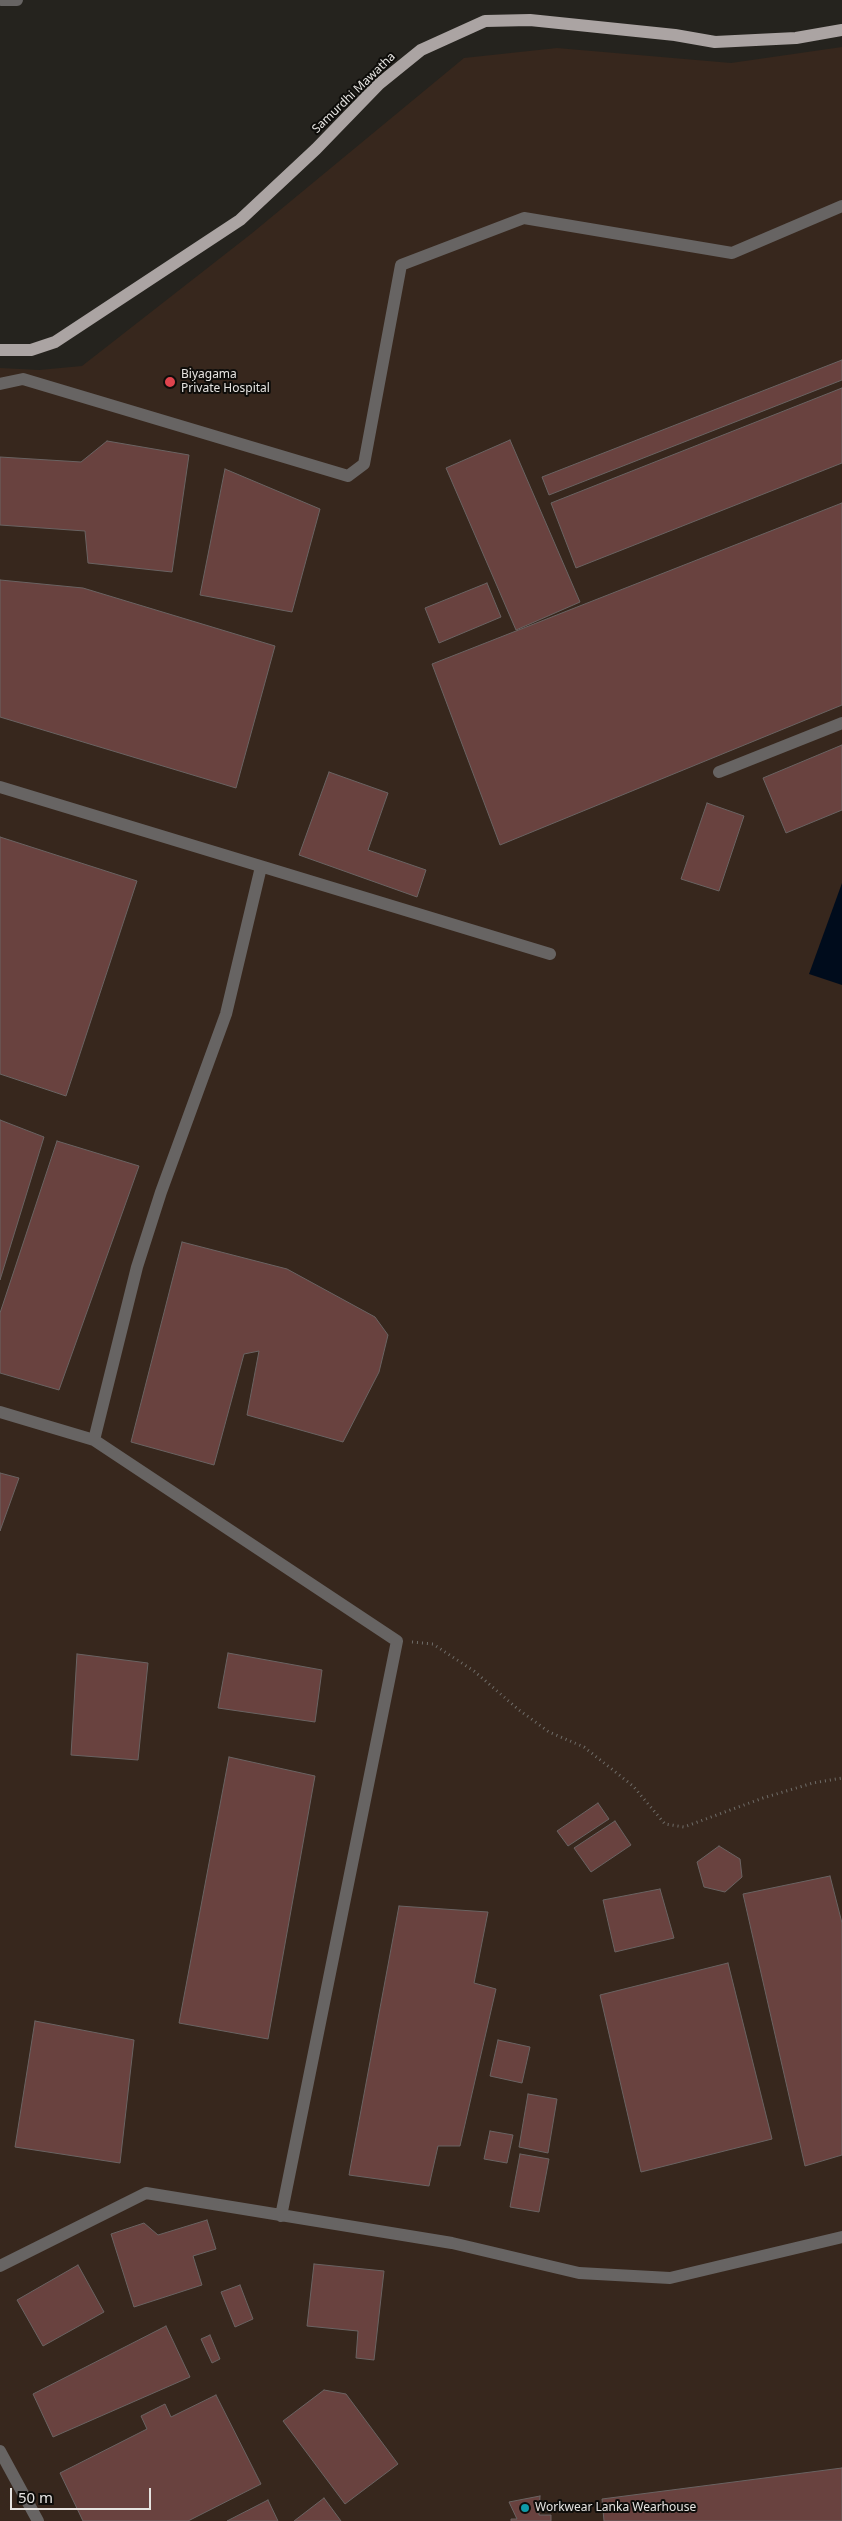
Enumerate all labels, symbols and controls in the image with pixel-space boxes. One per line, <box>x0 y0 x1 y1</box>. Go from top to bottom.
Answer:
street label: Samurdhi Mawatha <box>309 50 399 136</box>
place label: Biyagama Private Hospital <box>181 368 270 396</box>
marker: Biyagama Private Hospital <box>163 375 177 389</box>
scale bar <box>12 2478 154 2510</box>
text: 50 m <box>18 2487 53 2507</box>
place label: Workwear Lanka Wearhouse <box>535 2501 696 2515</box>
marker: Workwear Lanka Wearhouse <box>519 2502 531 2514</box>

